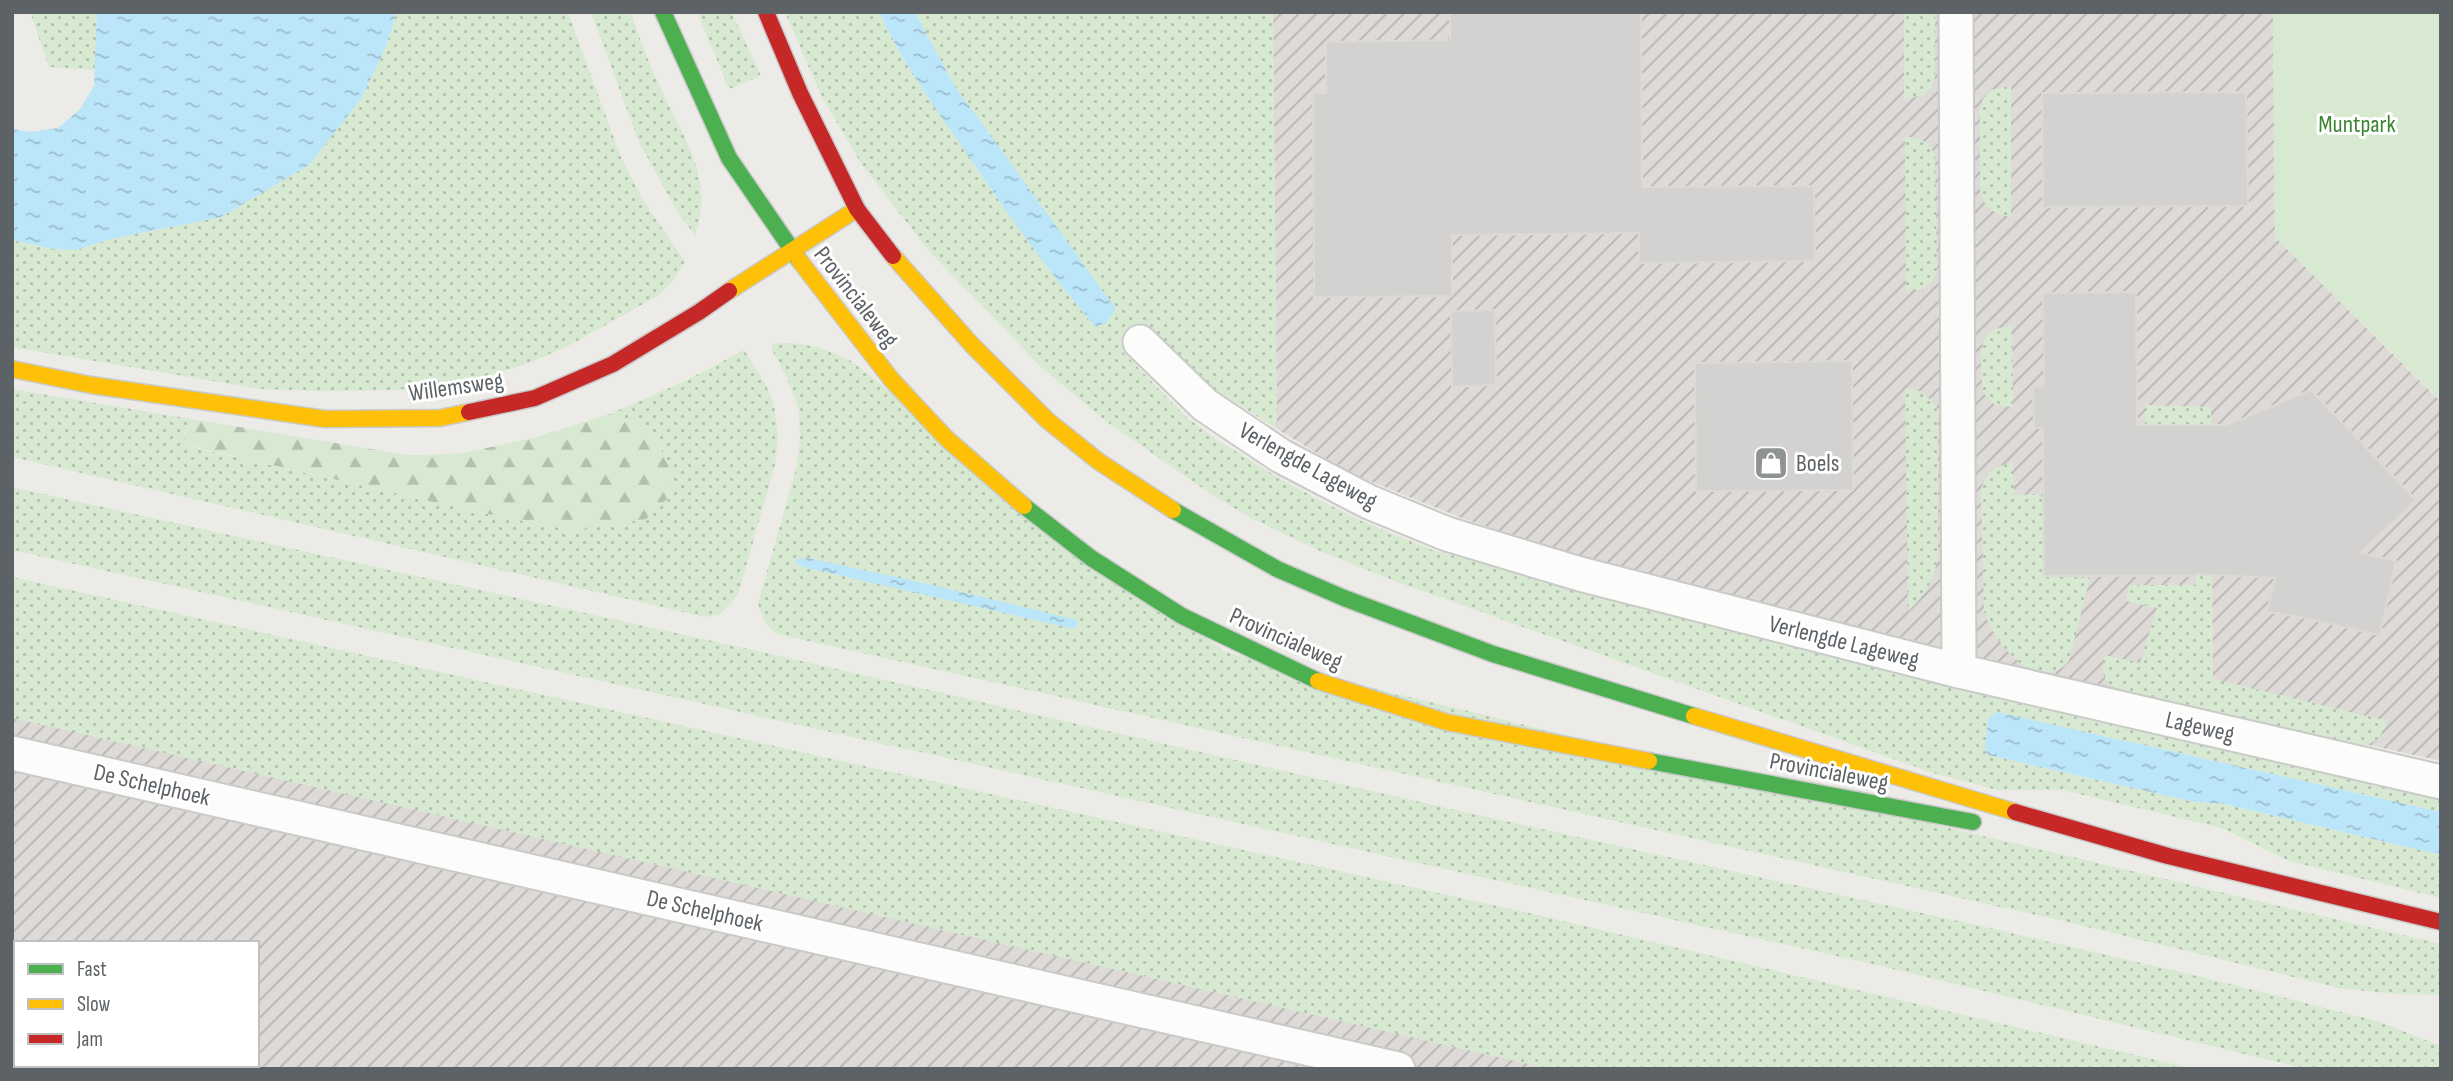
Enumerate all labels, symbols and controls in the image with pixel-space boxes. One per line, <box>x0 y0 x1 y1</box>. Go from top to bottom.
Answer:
park label: Muntpark <box>2318 110 2396 139</box>
street label: Provincialeweg <box>808 241 904 353</box>
street label: Willemsweg <box>407 366 505 408</box>
street label: Verlengde Lageweg <box>1234 416 1382 516</box>
shop icon: Boels <box>1752 444 1790 482</box>
place label: Boels <box>1796 449 1839 478</box>
street label: Provincialeweg <box>1225 601 1347 677</box>
street label: Verlengde Lageweg <box>1766 609 1922 675</box>
street label: Lageweg <box>2163 705 2237 749</box>
street label: Provincialeweg <box>1767 746 1891 798</box>
street label: De Schelphoek <box>91 758 213 812</box>
street label: De Schelphoek <box>644 884 766 938</box>
legend <box>14 941 259 1067</box>
text: Fast <box>77 957 107 982</box>
text: Slow <box>77 992 111 1017</box>
text: Jam <box>76 1027 103 1052</box>

